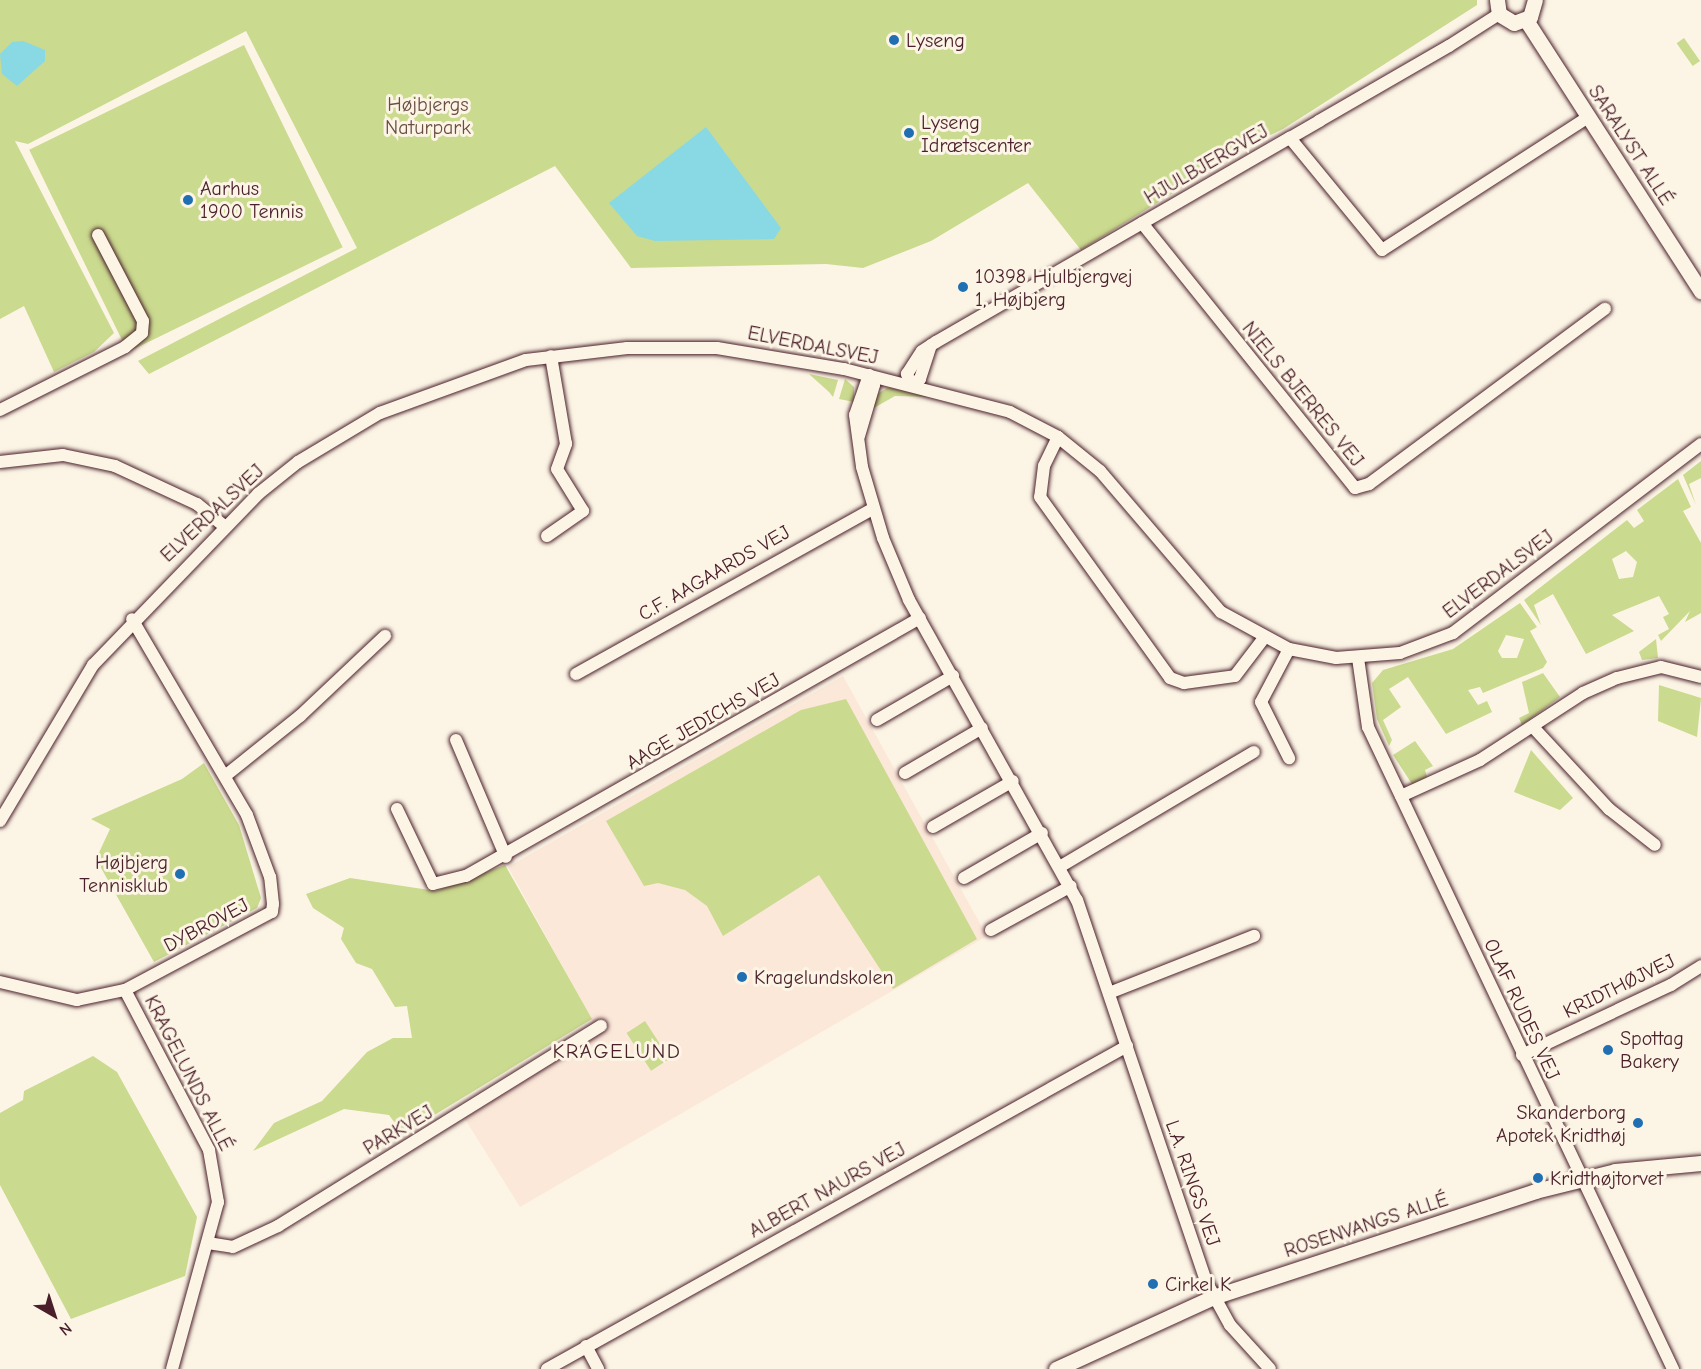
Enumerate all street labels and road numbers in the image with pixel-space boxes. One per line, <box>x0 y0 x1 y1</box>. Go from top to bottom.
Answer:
street label: SARALYST ALLÉ <box>1583 80 1679 210</box>
street label: HJULBJERGVEJ <box>1140 119 1272 209</box>
street label: NIELS BJERRES VEJ <box>1237 317 1369 471</box>
street label: ELVERDALSVEJ <box>746 321 880 369</box>
street label: ELVERDALSVEJ <box>155 459 269 567</box>
street label: C.F. AAGAARDS VEJ <box>634 520 794 626</box>
street label: ELVERDALSVEJ <box>1438 525 1558 623</box>
street label: AAGE JEDICHS VEJ <box>622 667 784 775</box>
street label: DYBROVEJ <box>160 893 252 957</box>
street label: OLAF RUDES VEJ <box>1479 935 1565 1083</box>
street label: KRIDTHØJVEJ <box>1559 949 1679 1023</box>
street label: KRAGELUNDS ALLÉ <box>139 991 239 1155</box>
street label: PARKVEJ <box>359 1100 437 1160</box>
street label: L.A. RINGS VEJ <box>1160 1117 1226 1249</box>
street label: ALBERT NAURS VEJ <box>745 1137 909 1243</box>
street label: ROSENVANGS ALLÉ <box>1281 1187 1451 1263</box>

